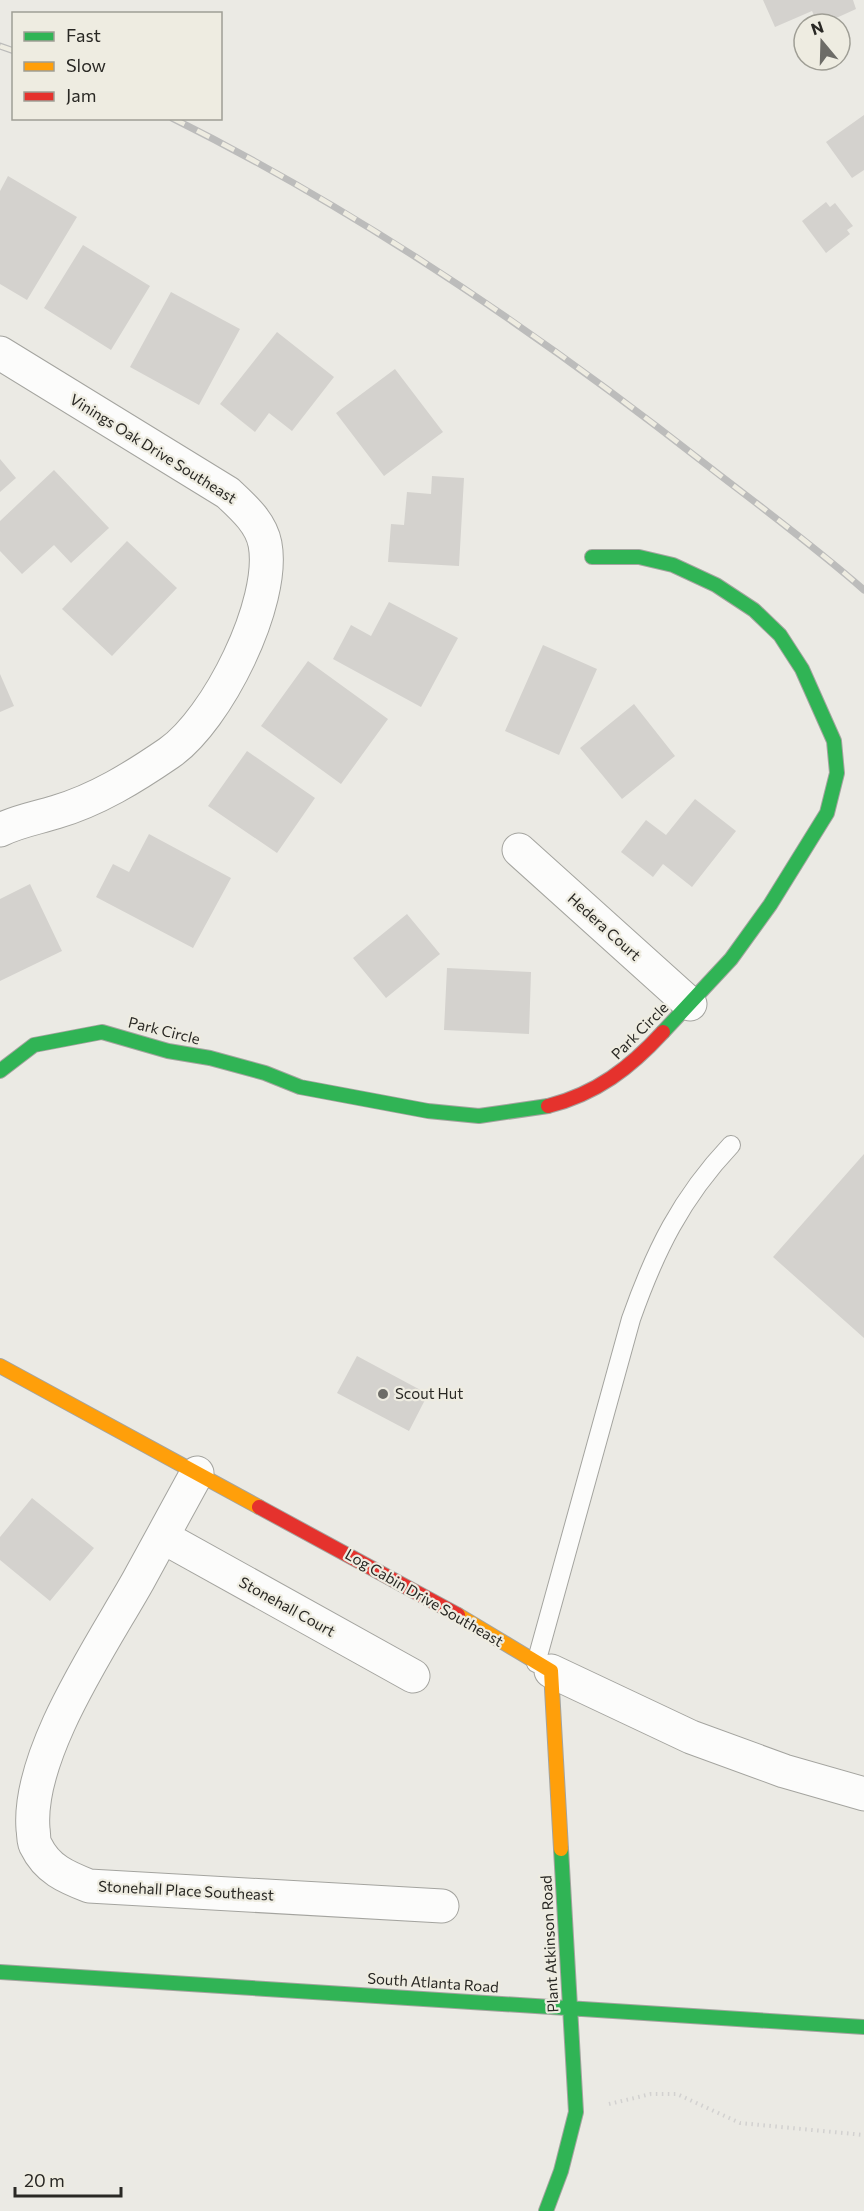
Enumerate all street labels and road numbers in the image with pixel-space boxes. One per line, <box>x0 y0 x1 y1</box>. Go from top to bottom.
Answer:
street label: Vinings Oak Drive Southeast <box>67 389 240 507</box>
street label: Hedera Court <box>564 889 645 964</box>
street label: Park Circle <box>607 998 672 1063</box>
street label: Park Circle <box>127 1012 202 1048</box>
street label: Log Cabin Drive Southeast <box>342 1544 507 1650</box>
street label: Stonehall Court <box>236 1572 339 1640</box>
street label: Plant Atkinson Road <box>536 1875 562 2013</box>
street label: Stonehall Place Southeast <box>98 1876 274 1904</box>
street label: South Atlanta Road <box>367 1968 499 1996</box>

